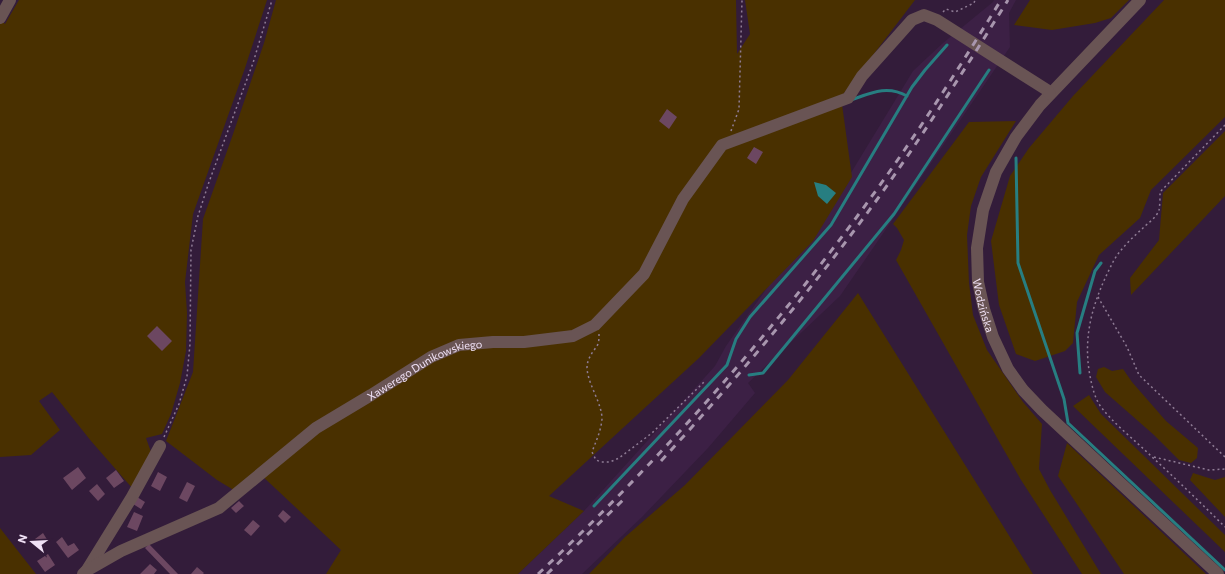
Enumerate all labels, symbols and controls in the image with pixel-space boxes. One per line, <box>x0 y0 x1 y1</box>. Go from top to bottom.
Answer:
street label: Wodzińska <box>971 277 997 334</box>
street label: Xawerego Dunikowskiego <box>364 336 483 402</box>
north arrow <box>12 522 52 562</box>
text: N <box>15 533 29 545</box>

